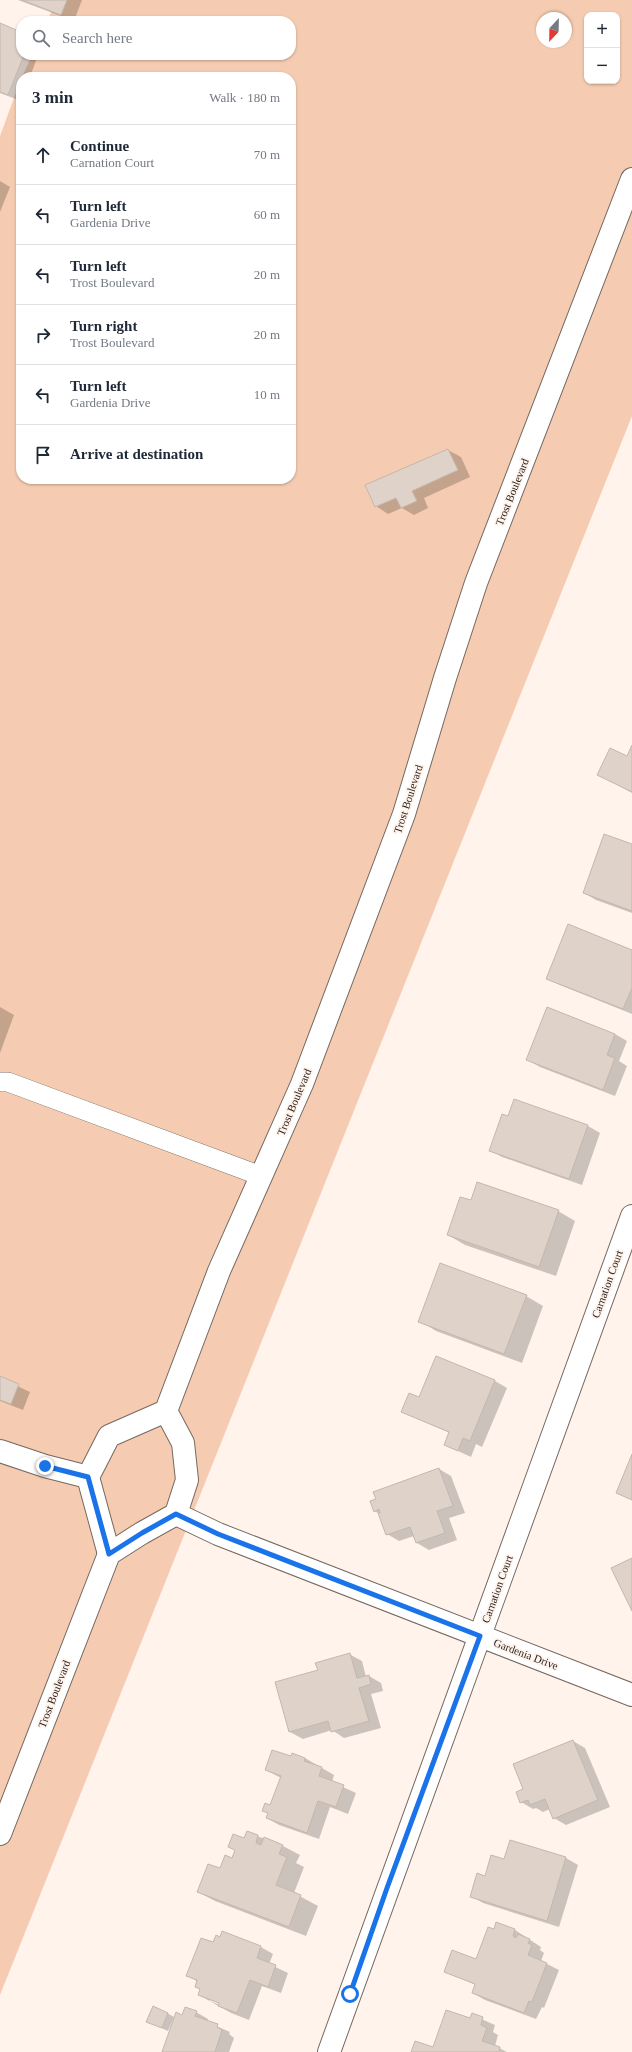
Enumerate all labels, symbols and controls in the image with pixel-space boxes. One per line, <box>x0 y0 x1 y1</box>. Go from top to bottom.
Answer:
north arrow <box>536 12 572 48</box>
map controls <box>584 12 620 84</box>
button: + <box>584 12 620 48</box>
search box <box>16 16 296 60</box>
icon: search <box>30 27 52 49</box>
text: Search here <box>62 30 132 46</box>
button: − <box>584 48 620 84</box>
text: 3 min <box>32 88 73 107</box>
text: Walk · 180 m <box>209 90 280 105</box>
text: Continue <box>70 138 129 154</box>
icon: ahead <box>32 144 54 166</box>
text: 70 m <box>254 147 280 162</box>
text: Carnation Court <box>70 155 154 170</box>
text: Turn left <box>70 198 127 214</box>
icon: left <box>32 204 54 226</box>
text: 60 m <box>254 207 280 222</box>
text: Gardenia Drive <box>70 215 151 230</box>
text: Turn left <box>70 258 127 274</box>
icon: left <box>32 264 54 286</box>
text: 20 m <box>254 267 280 282</box>
text: Trost Boulevard <box>70 275 154 290</box>
text: Turn right <box>70 318 137 334</box>
icon: right <box>32 324 54 346</box>
text: 20 m <box>254 327 280 342</box>
text: Trost Boulevard <box>70 335 154 350</box>
text: Turn left <box>70 378 127 394</box>
icon: left <box>32 384 54 406</box>
text: 10 m <box>254 387 280 402</box>
text: Gardenia Drive <box>70 395 151 410</box>
icon: arrive <box>32 444 54 466</box>
text: Arrive at destination <box>70 446 203 462</box>
street label: Trost Boulevard <box>493 456 531 527</box>
street label: Trost Boulevard <box>391 763 425 835</box>
street label: Trost Boulevard <box>275 1066 314 1137</box>
street label: Carnation Court <box>589 1249 625 1319</box>
route end <box>36 1457 54 1475</box>
street label: Carnation Court <box>479 1554 515 1624</box>
street label: Gardenia Drive <box>492 1636 560 1672</box>
street label: Trost Boulevard <box>36 1658 73 1729</box>
route start <box>341 1985 359 2003</box>

